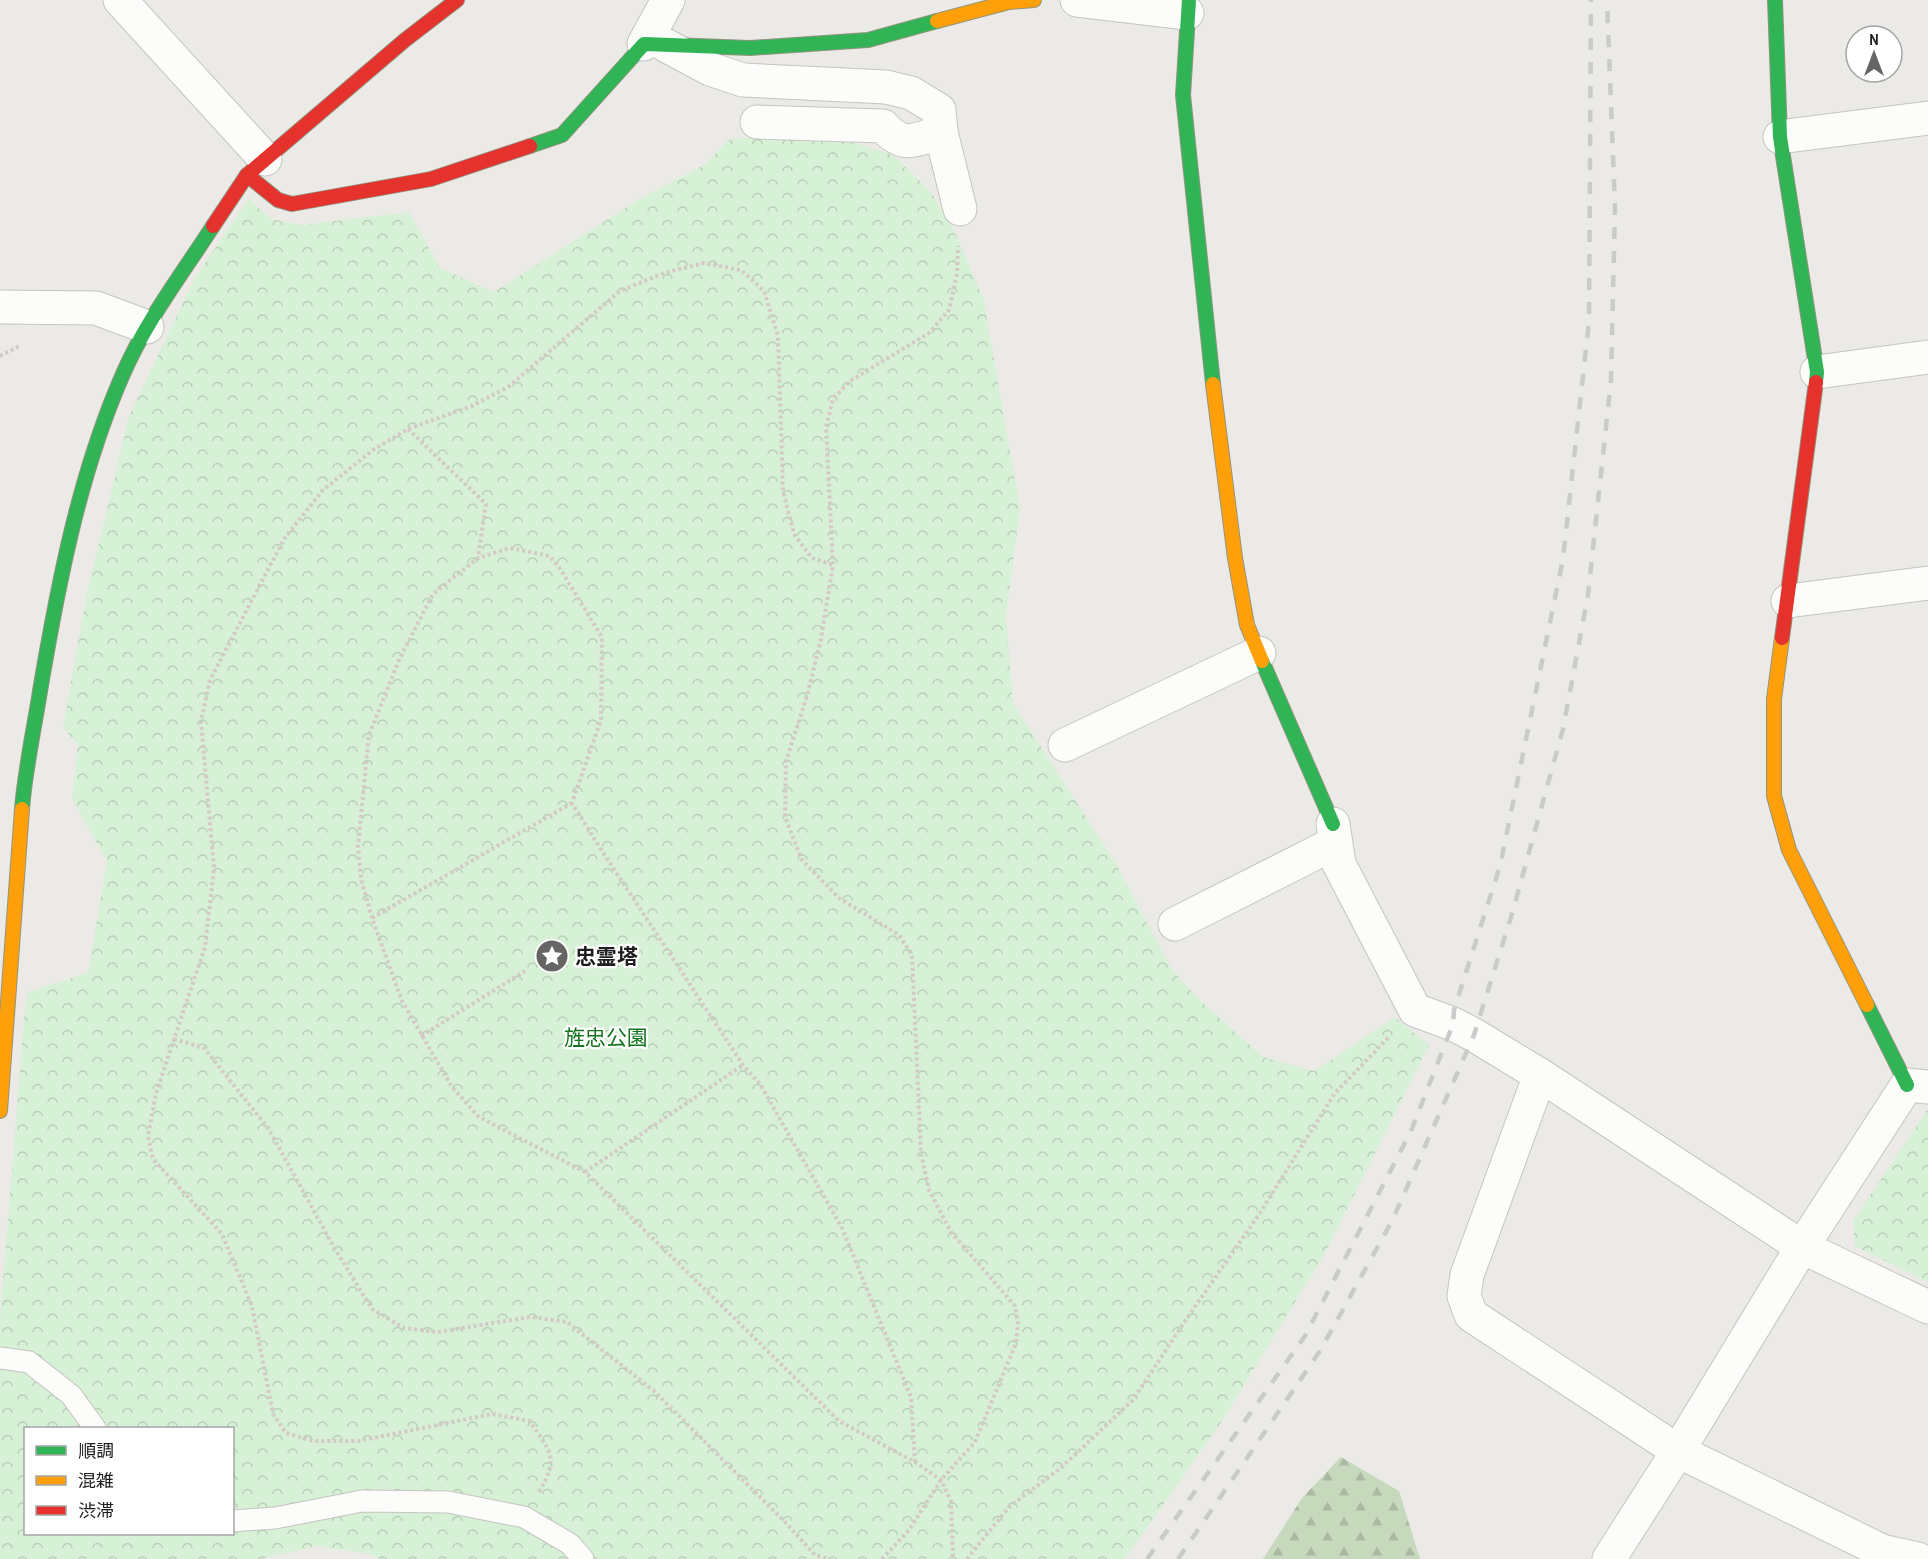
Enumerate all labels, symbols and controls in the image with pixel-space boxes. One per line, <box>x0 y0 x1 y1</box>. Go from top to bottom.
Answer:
north arrow <box>1844 24 1904 84</box>
text: N <box>1869 28 1879 50</box>
place icon: 忠霊塔 <box>534 938 570 974</box>
place label: 忠霊塔 <box>575 942 638 971</box>
park label: 旌忠公園 <box>564 1023 648 1052</box>
legend <box>24 1427 234 1535</box>
text: 順調 <box>78 1438 114 1463</box>
text: 混雑 <box>78 1468 114 1493</box>
text: 渋滞 <box>78 1498 114 1523</box>

